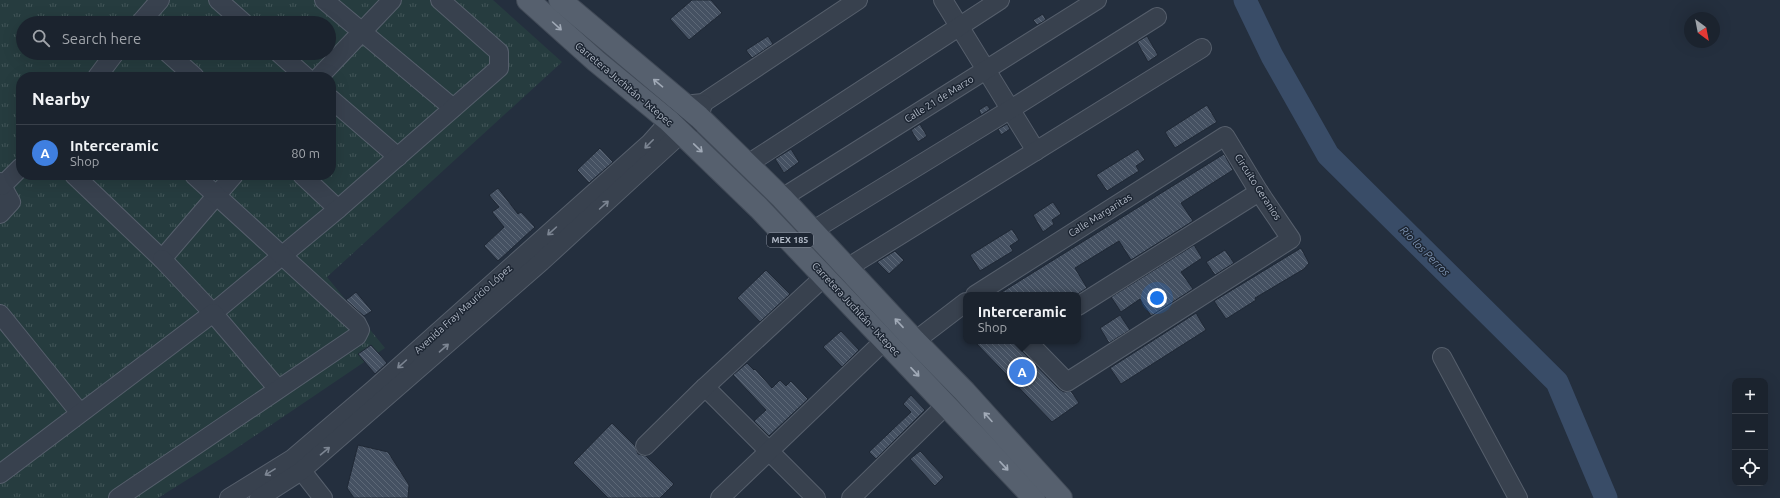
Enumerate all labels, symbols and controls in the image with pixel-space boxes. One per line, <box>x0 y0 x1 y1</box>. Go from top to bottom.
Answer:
north arrow <box>1684 12 1720 48</box>
search box <box>16 16 336 60</box>
one-way arrow <box>552 21 562 31</box>
icon: search <box>30 27 52 49</box>
text: Search here <box>62 30 141 47</box>
street label: Carretera Juchitán - Ixtepec <box>573 40 675 128</box>
street label: Calle 21 de Marzo <box>902 73 976 125</box>
one-way arrow <box>653 78 664 87</box>
text: Nearby <box>32 89 90 108</box>
text: Interceramic <box>70 137 159 154</box>
one-way arrow <box>644 139 654 149</box>
one-way arrow <box>693 143 703 153</box>
text: A <box>40 146 50 160</box>
text: 80 m <box>291 146 320 160</box>
street label: Circuito Geranios <box>1233 152 1283 222</box>
text: Shop <box>70 154 99 168</box>
street label: Calle Margaritas <box>1066 191 1134 239</box>
one-way arrow <box>599 200 609 210</box>
water label: Rio los Perros <box>1398 224 1453 279</box>
one-way arrow <box>547 226 557 235</box>
road number: MEX 185 <box>767 233 813 247</box>
street label: Carretera Juchitán - Ixtepec <box>810 260 902 358</box>
street label: Avenida Fray Mauricio López <box>412 262 514 356</box>
your location <box>1147 288 1167 308</box>
popup <box>963 292 1081 344</box>
text: Interceramic <box>978 303 1066 320</box>
one-way arrow <box>894 318 903 328</box>
text: Shop <box>978 320 1007 334</box>
one-way arrow <box>439 343 449 352</box>
pin: A <box>1009 357 1035 387</box>
one-way arrow <box>397 359 408 368</box>
one-way arrow <box>910 367 920 377</box>
map controls <box>1732 378 1768 486</box>
button: + <box>1732 378 1768 414</box>
one-way arrow <box>984 413 993 423</box>
button: − <box>1732 414 1768 450</box>
one-way arrow <box>319 446 330 455</box>
button: locate <box>1732 450 1768 486</box>
one-way arrow <box>999 461 1009 471</box>
one-way arrow <box>264 469 276 477</box>

